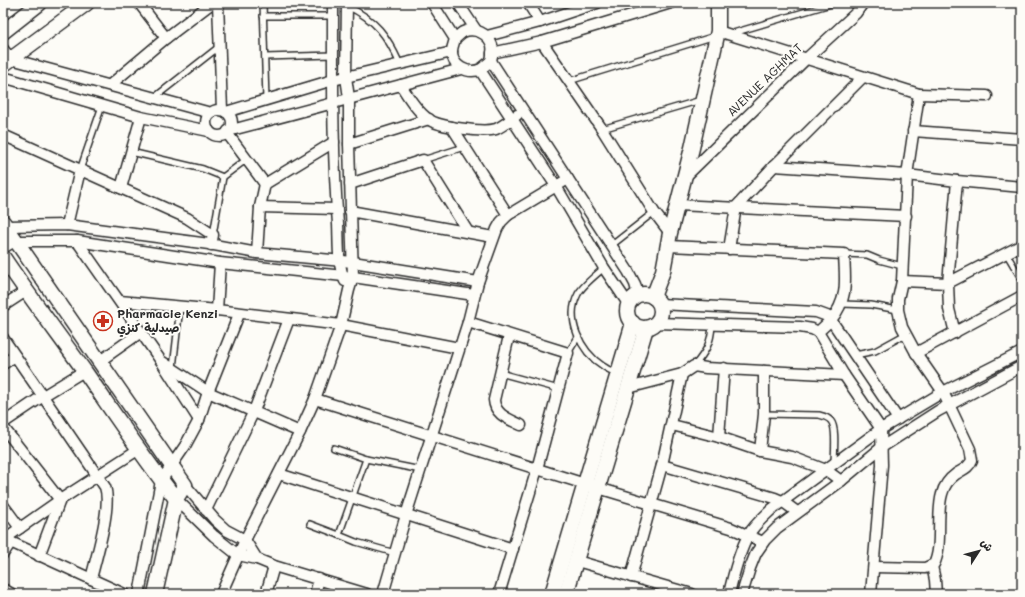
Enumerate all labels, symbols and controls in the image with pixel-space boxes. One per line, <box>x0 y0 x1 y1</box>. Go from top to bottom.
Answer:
street label: AVENUE AGHMAT <box>723 39 806 119</box>
place label: Pharmacie Kenzi صيدلية كنزي <box>117 305 218 337</box>
pharmacy icon: Pharmacie Kenzi صيدلية كنزي <box>92 310 114 332</box>
north arrow <box>959 531 999 571</box>
text: ش <box>978 536 997 554</box>

